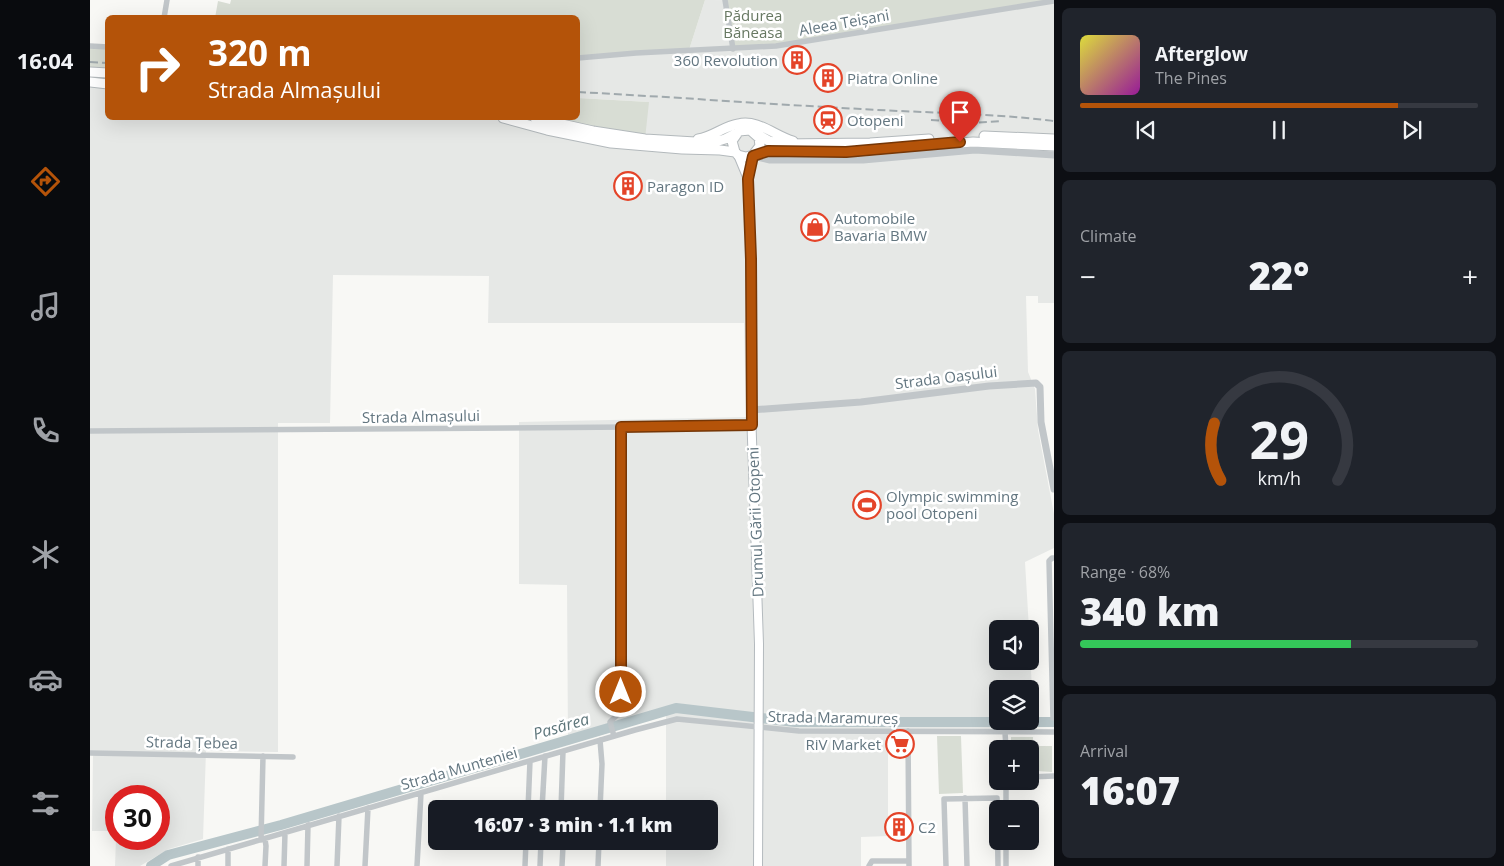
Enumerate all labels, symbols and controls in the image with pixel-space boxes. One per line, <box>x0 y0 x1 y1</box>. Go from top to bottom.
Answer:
street label: Aleea Teișani <box>797 4 891 40</box>
park label: Pădurea Băneasa <box>723 5 783 42</box>
text: 320 m <box>208 29 312 76</box>
icon: right <box>125 35 190 100</box>
text: Afterglow <box>1155 41 1248 67</box>
text: 16:04 <box>17 45 73 75</box>
building icon: 360 Revolution <box>782 45 812 75</box>
place label: 360 Revolution <box>674 50 778 70</box>
building icon: Piatra Online <box>813 63 843 93</box>
text: The Pines <box>1155 67 1227 89</box>
place label: Piatra Online <box>847 68 938 88</box>
text: Strada Almașului <box>208 74 381 104</box>
pin <box>939 91 981 142</box>
icon: arrive <box>946 98 974 126</box>
station icon: Otopeni <box>813 105 843 135</box>
place label: Otopeni <box>847 110 904 130</box>
icon: previous <box>1132 116 1160 144</box>
icon: pause <box>1265 116 1293 144</box>
icon: next <box>1398 116 1426 144</box>
icon: directions <box>28 164 63 199</box>
building icon: Paragon ID <box>613 171 643 201</box>
place label: Paragon ID <box>647 176 724 196</box>
place label: Automobile Bavaria BMW <box>834 208 927 245</box>
shop icon: Automobile Bavaria BMW <box>800 212 830 242</box>
text: Climate <box>1080 225 1137 247</box>
text: 22° <box>1249 249 1309 301</box>
text: − <box>1080 257 1096 295</box>
text: + <box>1462 257 1478 295</box>
icon: music <box>28 289 63 324</box>
street label: Strada Oașului <box>894 361 998 393</box>
text: 29 <box>1249 403 1309 474</box>
street label: Strada Almașului <box>362 405 480 427</box>
icon: phone <box>28 413 63 448</box>
street label: Drumul Gării Otopeni <box>742 446 768 598</box>
text: km/h <box>1257 466 1301 490</box>
place label: Olympic swimming pool Otopeni <box>886 486 1018 523</box>
sports icon: Olympic swimming pool Otopeni <box>852 490 882 520</box>
icon: climate <box>28 537 63 572</box>
text: Range · 68% <box>1080 561 1170 583</box>
text: 340 km <box>1080 585 1220 637</box>
map controls <box>989 620 1039 850</box>
button: sound <box>989 620 1039 670</box>
icon: car <box>28 662 63 697</box>
position arrow <box>594 665 646 717</box>
button: layers <box>989 680 1039 730</box>
street label: Strada Maramureș <box>768 706 898 728</box>
water label: Pasărea <box>530 708 592 744</box>
supermarket icon: RiV Market <box>885 729 915 759</box>
street label: Strada Țebea <box>146 731 238 753</box>
place label: RiV Market <box>806 734 881 754</box>
button: + <box>989 740 1039 790</box>
text: Arrival <box>1080 740 1128 762</box>
street label: Strada Munteniei <box>398 742 520 794</box>
text: 16:07 <box>1080 764 1180 816</box>
speed limit sign: 30 <box>105 785 170 850</box>
icon: filters <box>28 786 63 821</box>
button: − <box>989 800 1039 850</box>
text: 16:07 · 3 min · 1.1 km <box>474 812 672 838</box>
building icon: C2 <box>884 812 914 842</box>
place label: C2 <box>918 817 936 837</box>

